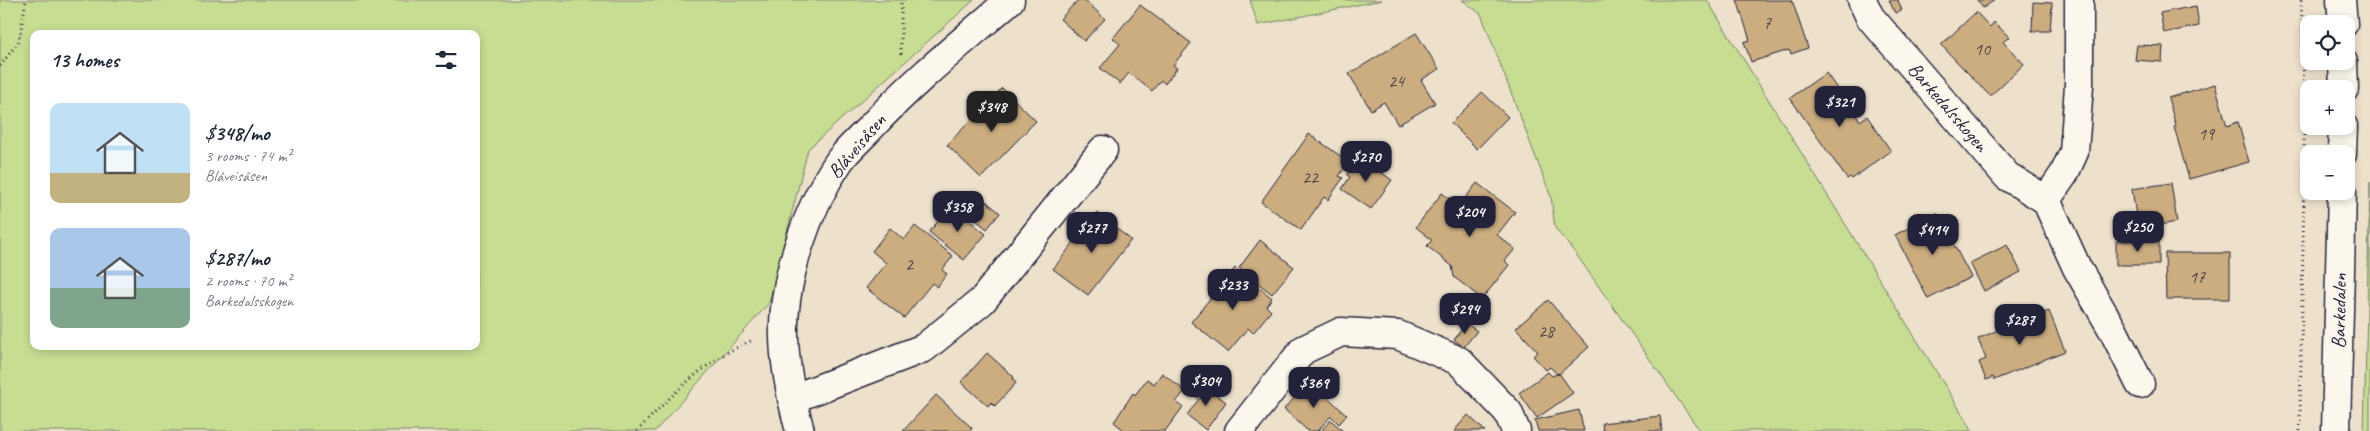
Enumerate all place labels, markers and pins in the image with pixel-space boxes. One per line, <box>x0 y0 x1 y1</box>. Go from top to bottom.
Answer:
pin: $321 <box>1810 86 1870 128</box>
pin: $348 <box>962 90 1022 133</box>
pin: $270 <box>1336 140 1396 183</box>
pin: $358 <box>928 190 988 233</box>
pin: $204 <box>1440 196 1500 238</box>
pin: $250 <box>2108 210 2168 253</box>
pin: $277 <box>1062 212 1122 254</box>
pin: $414 <box>1903 214 1963 256</box>
pin: $233 <box>1203 268 1263 311</box>
pin: $294 <box>1435 292 1495 335</box>
pin: $287 <box>1990 304 2050 346</box>
pin: $304 <box>1176 364 1236 407</box>
pin: $369 <box>1284 366 1344 409</box>

